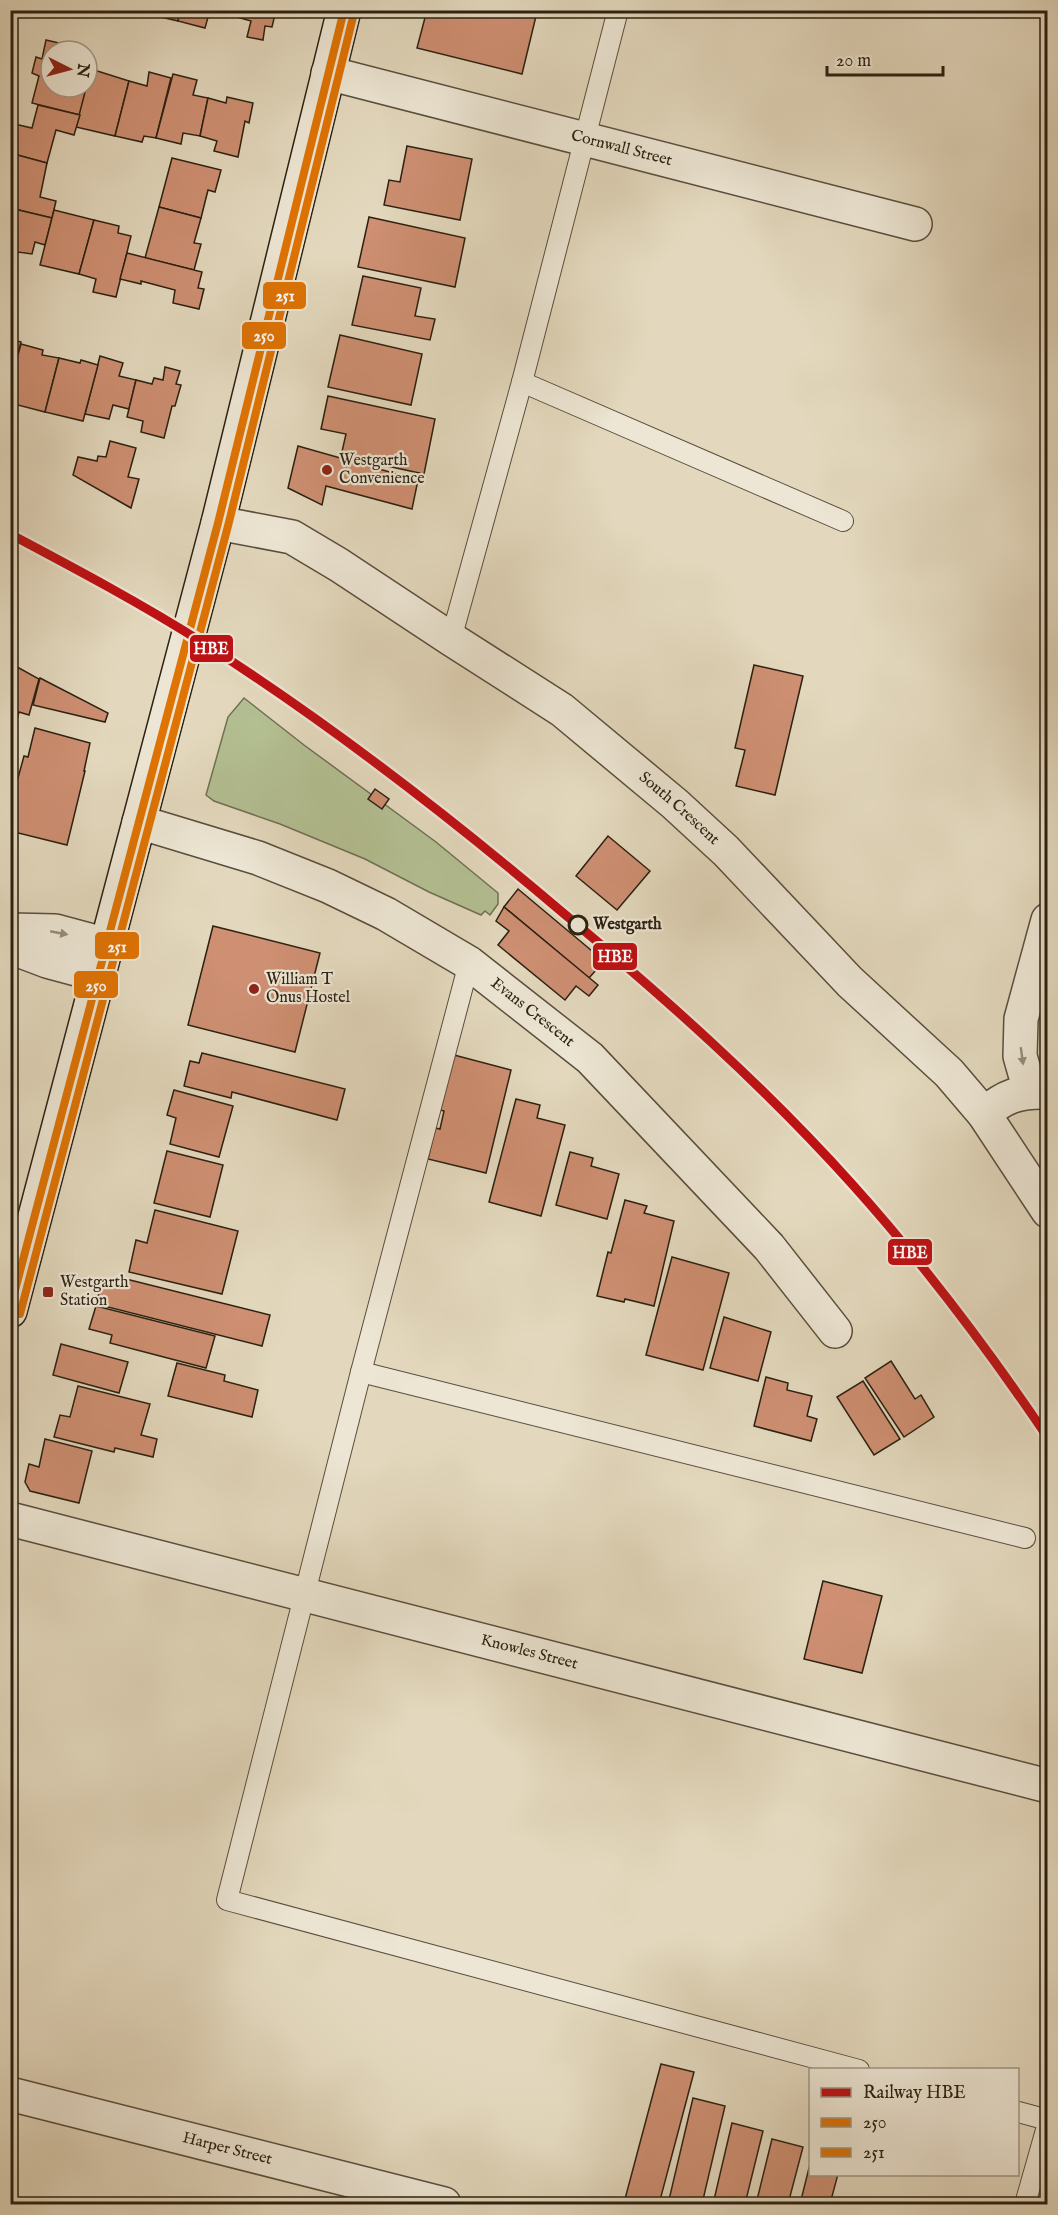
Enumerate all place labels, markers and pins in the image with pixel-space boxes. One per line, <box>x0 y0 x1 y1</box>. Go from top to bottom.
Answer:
place label: Westgarth Convenience <box>339 451 425 489</box>
marker: Westgarth Convenience <box>320 463 334 477</box>
marker: Westgarth <box>568 915 588 935</box>
place label: Westgarth <box>592 915 662 935</box>
place label: William T Onus Hostel <box>266 970 351 1008</box>
marker: William T Onus Hostel <box>247 982 261 996</box>
place label: Westgarth Station <box>60 1273 129 1311</box>
marker: Westgarth Station <box>41 1285 55 1299</box>

